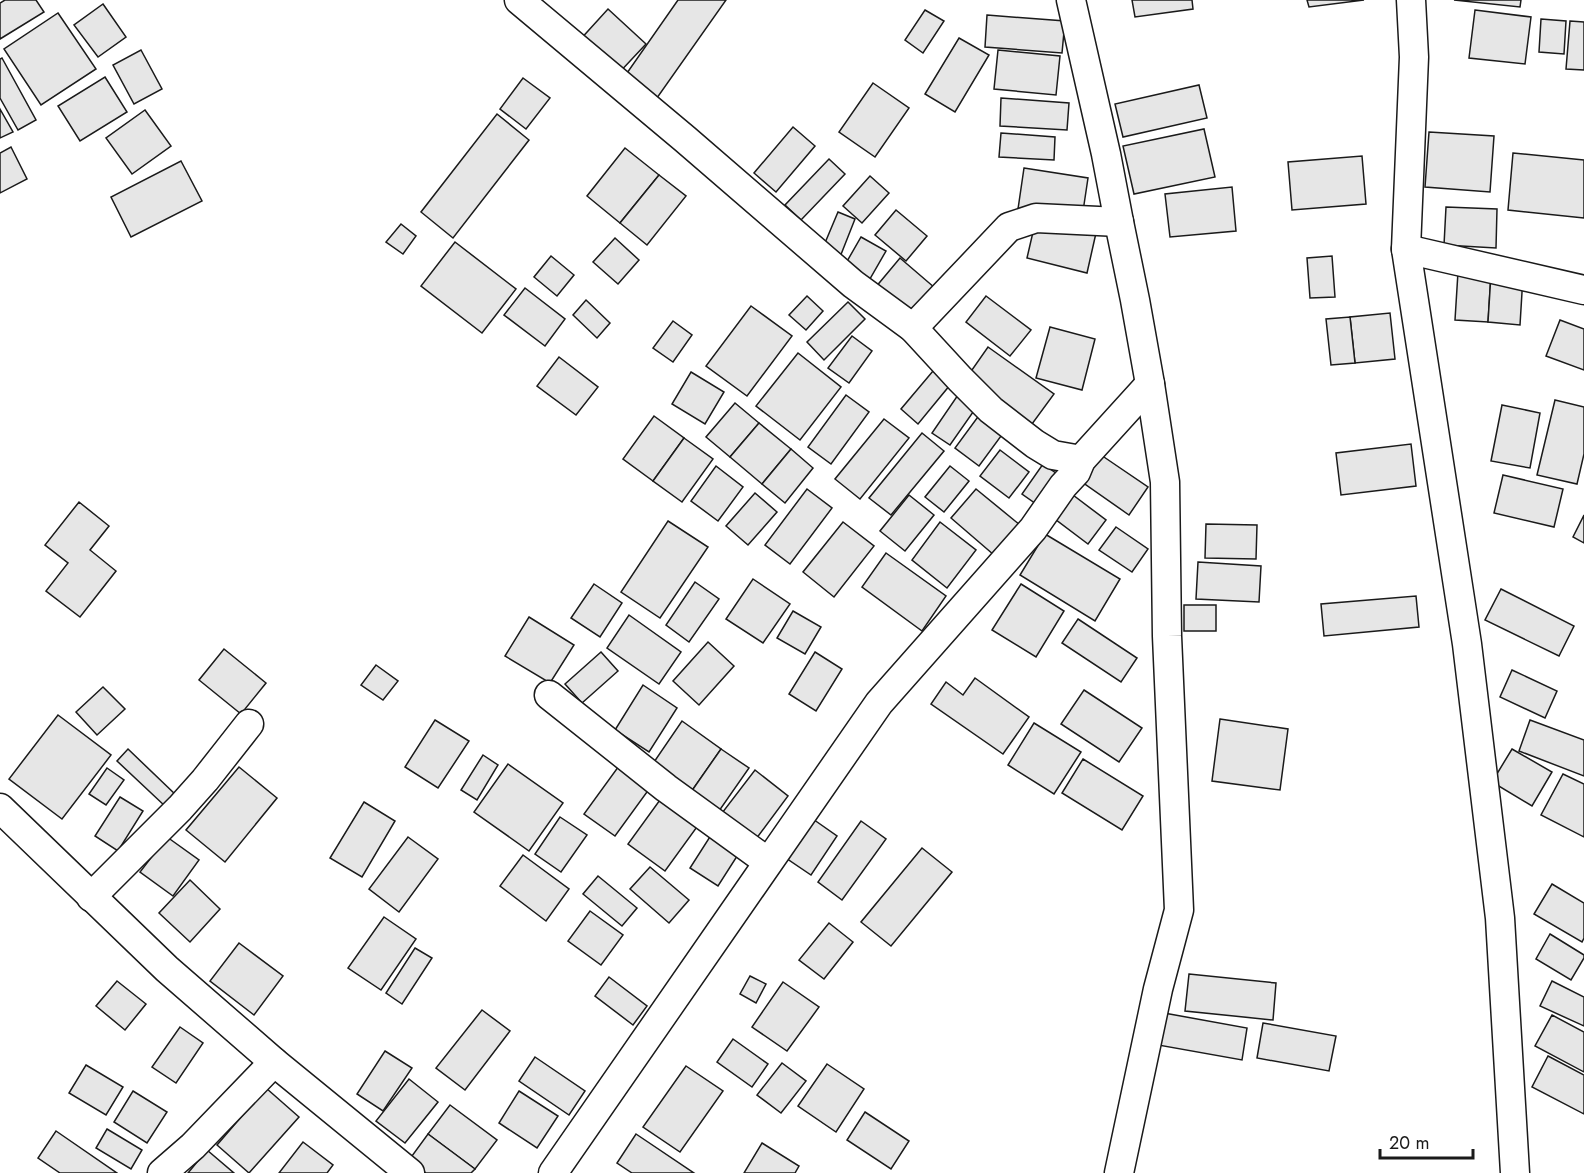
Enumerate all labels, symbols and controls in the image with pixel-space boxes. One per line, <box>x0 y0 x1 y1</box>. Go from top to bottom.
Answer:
scale bar <box>1380 1122 1473 1160</box>
text: 20 m <box>1389 1130 1429 1156</box>

